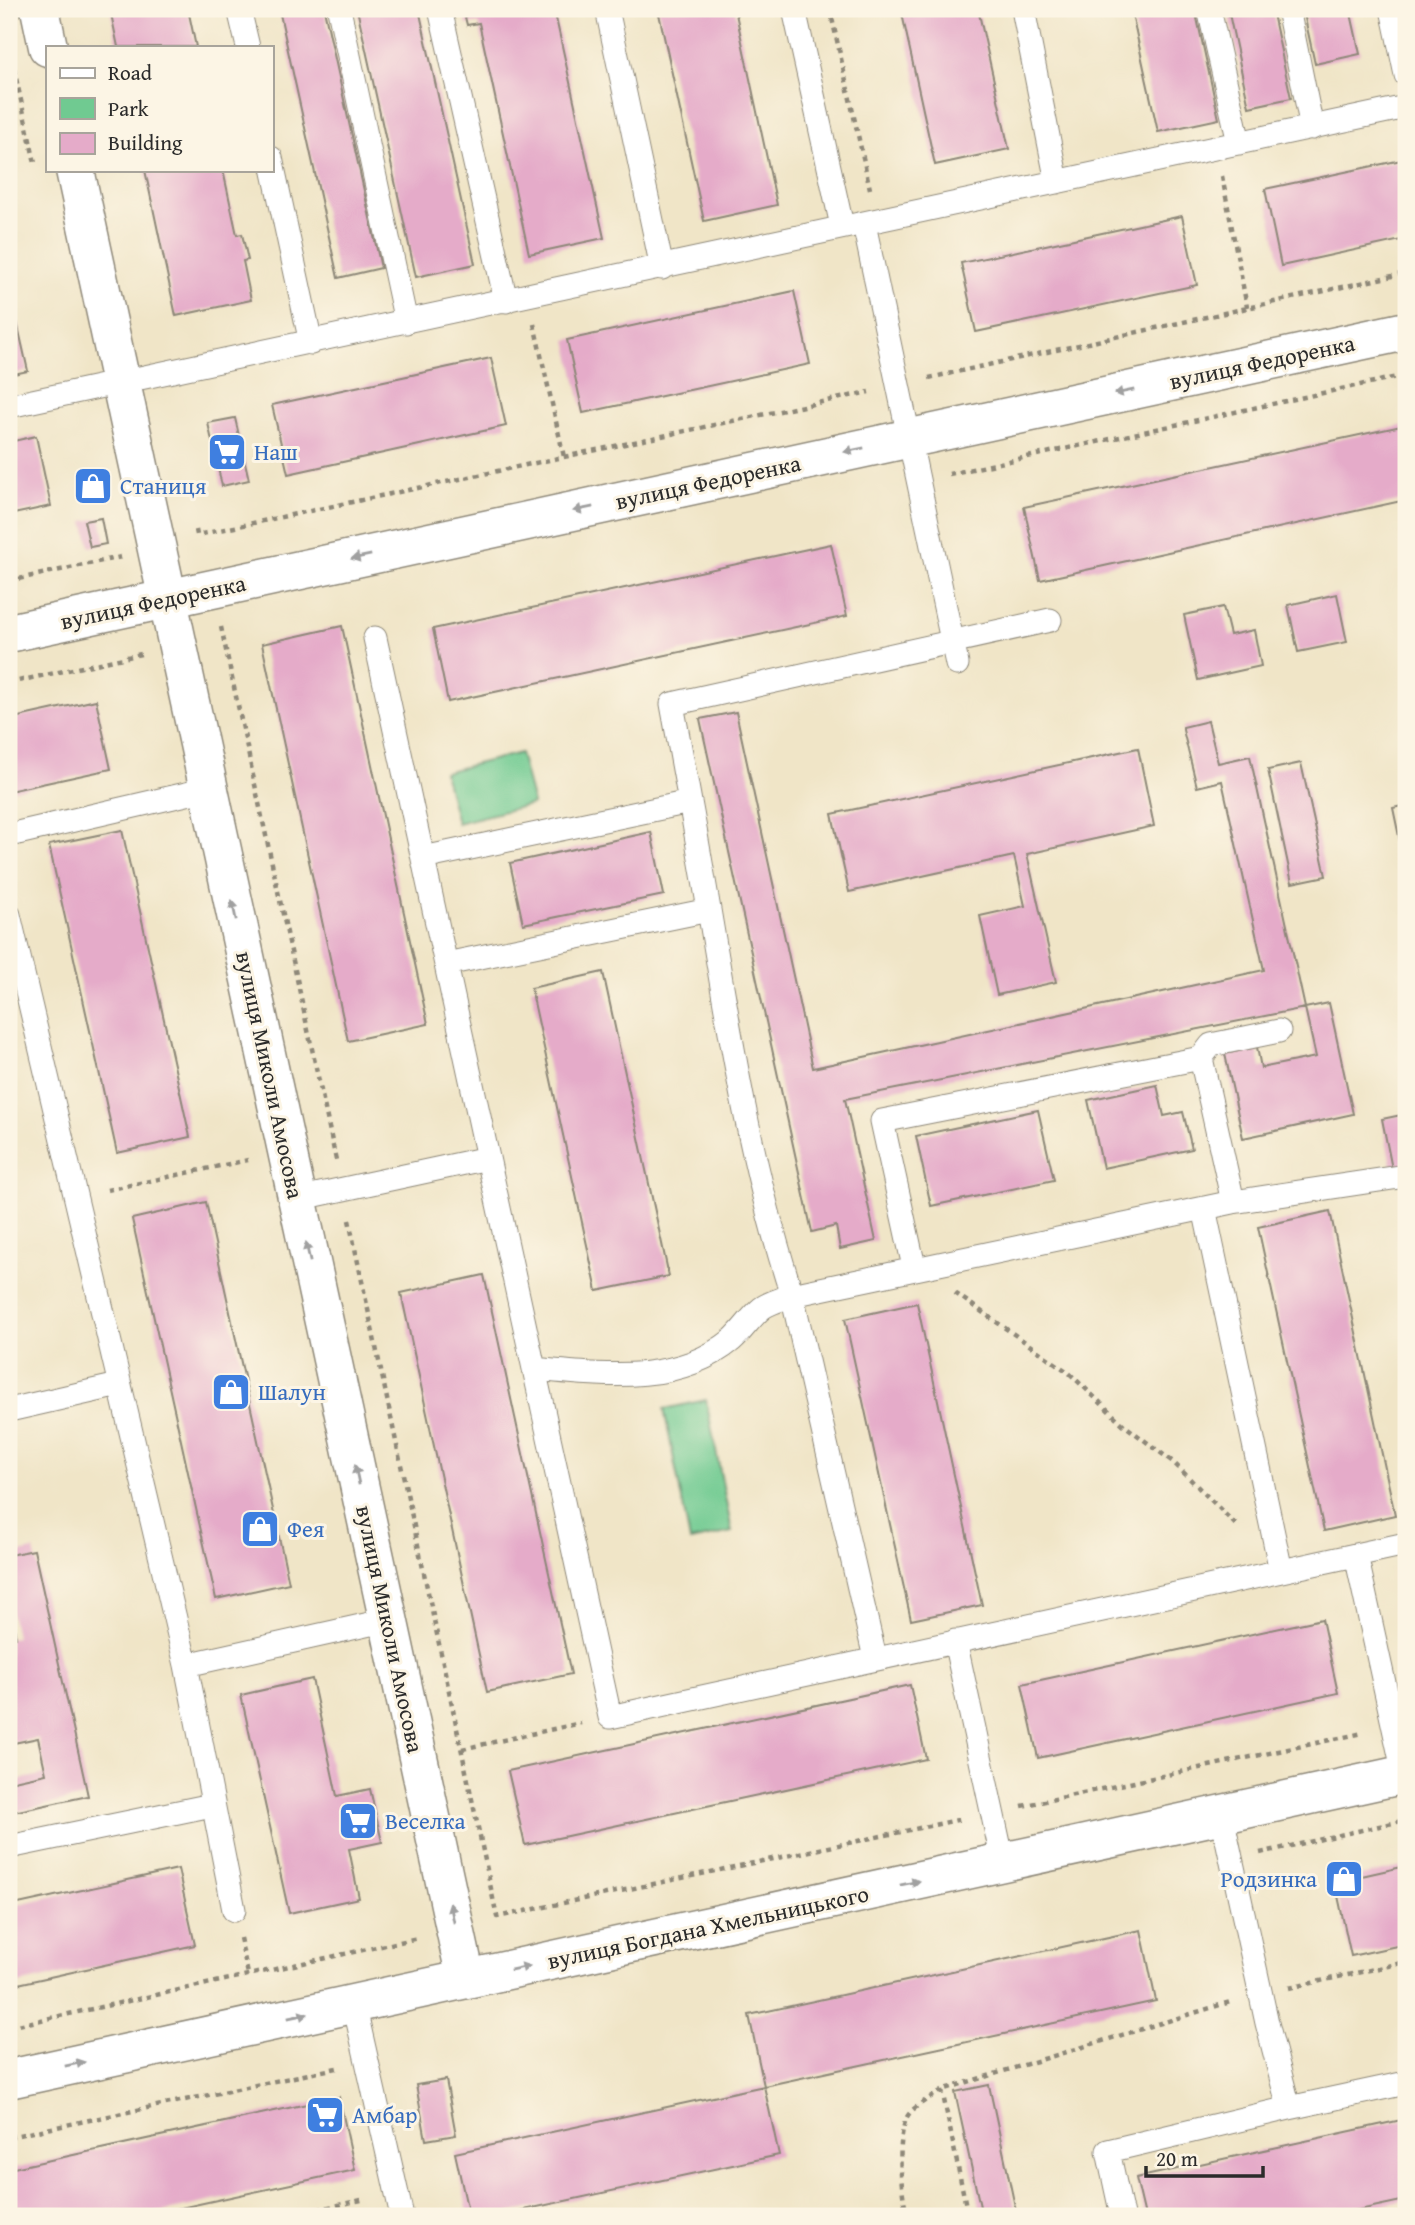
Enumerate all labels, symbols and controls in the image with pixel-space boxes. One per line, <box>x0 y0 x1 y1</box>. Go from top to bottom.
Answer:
legend <box>46 46 273 172</box>
text: Road <box>108 57 153 88</box>
text: Park <box>108 93 149 124</box>
text: Building <box>108 127 183 158</box>
street label: вулиця Федоренка <box>1166 326 1358 397</box>
one-way arrow <box>1113 387 1135 398</box>
supermarket icon: Наш <box>206 431 248 473</box>
place label: Наш <box>254 435 298 468</box>
one-way arrow <box>843 445 865 456</box>
street label: вулиця Федоренка <box>612 446 804 517</box>
shop icon: Станиця <box>72 465 114 507</box>
place label: Станиця <box>120 469 207 502</box>
one-way arrow <box>572 503 594 514</box>
one-way arrow <box>350 552 372 563</box>
street label: вулиця Федоренка <box>57 566 249 637</box>
one-way arrow <box>229 899 240 921</box>
street label: вулиця Миколи Амосова <box>228 948 313 1202</box>
one-way arrow <box>303 1241 314 1263</box>
shop icon: Шалун <box>210 1371 252 1413</box>
place label: Шалун <box>258 1375 326 1408</box>
one-way arrow <box>351 1464 362 1486</box>
street label: вулиця Миколи Амосова <box>348 1502 433 1756</box>
shop icon: Фея <box>239 1508 281 1550</box>
place label: Фея <box>287 1512 325 1545</box>
supermarket icon: Веселка <box>337 1800 379 1842</box>
place label: Веселка <box>385 1804 466 1837</box>
shop icon: Родзинка <box>1323 1858 1365 1900</box>
place label: Родзинка <box>1220 1862 1317 1895</box>
street label: вулиця Богдана Хмельницького <box>544 1876 872 1977</box>
one-way arrow <box>899 1877 921 1888</box>
one-way arrow <box>446 1902 457 1924</box>
one-way arrow <box>509 1962 531 1973</box>
one-way arrow <box>287 2010 309 2021</box>
one-way arrow <box>64 2059 86 2070</box>
supermarket icon: Амбар <box>304 2094 346 2136</box>
place label: Амбар <box>352 2098 418 2131</box>
scale bar <box>1146 2134 1263 2178</box>
text: 20 m <box>1156 2143 1198 2174</box>

